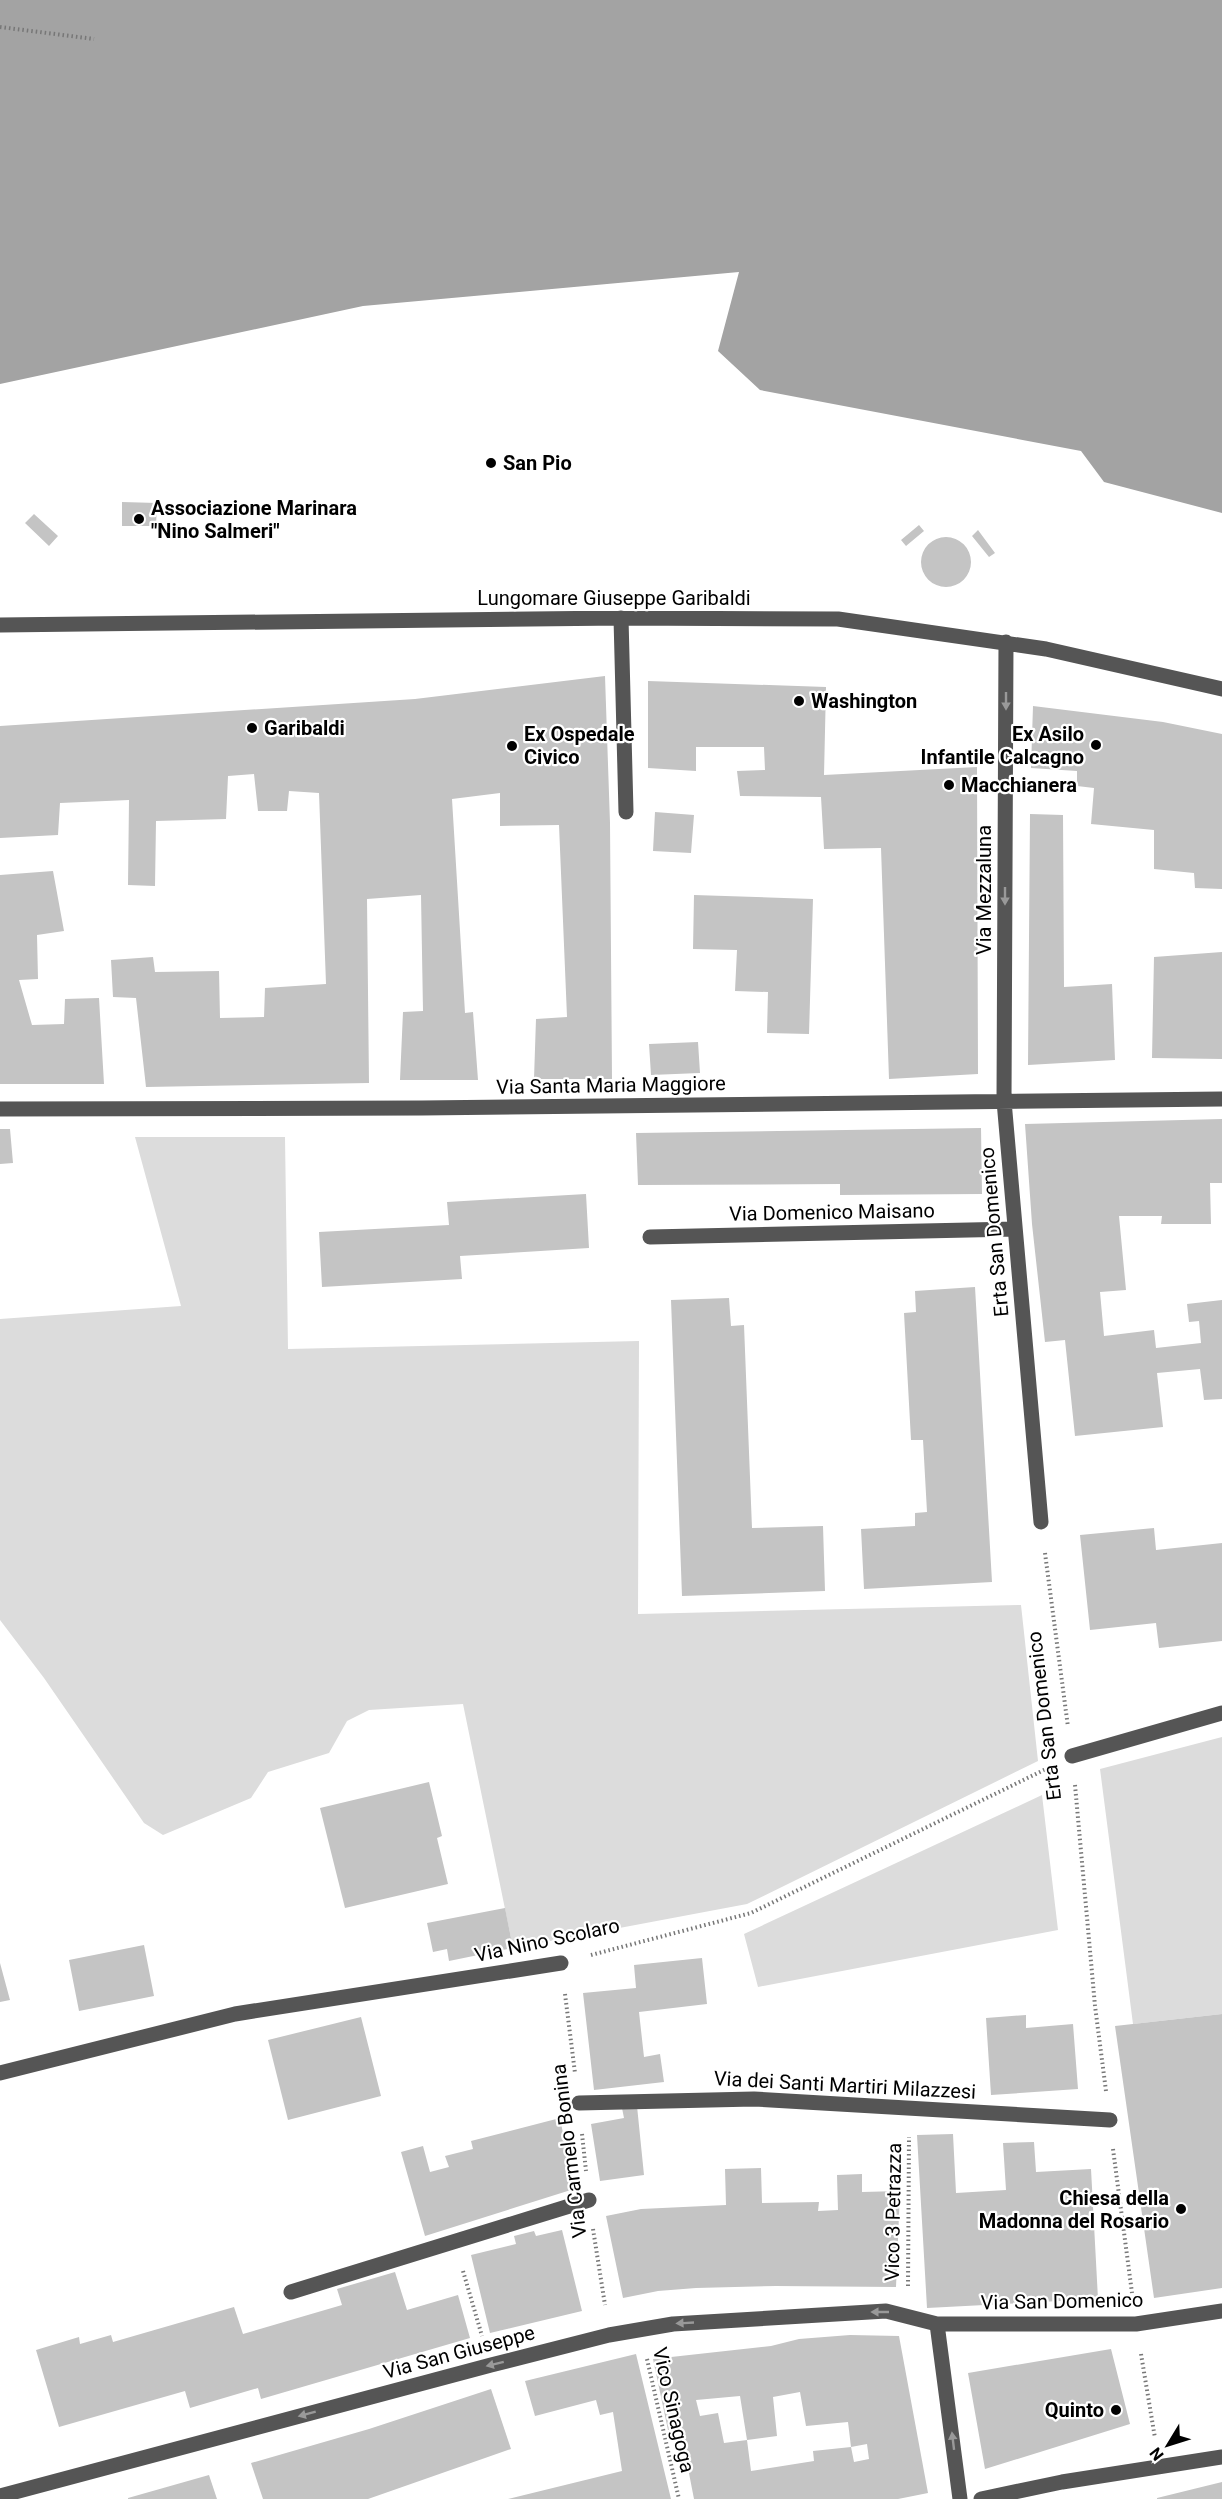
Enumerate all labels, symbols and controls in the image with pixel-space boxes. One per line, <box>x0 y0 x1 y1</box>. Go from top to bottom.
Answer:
place label: San Pio <box>503 451 572 475</box>
marker: San Pio <box>484 456 498 470</box>
place label: Associazione Marinara "Nino Salmeri" <box>151 496 357 543</box>
marker: Associazione Marinara "Nino Salmeri" <box>132 512 146 526</box>
street label: Lungomare Giuseppe Garibaldi <box>477 586 751 610</box>
place label: Washington <box>811 689 917 713</box>
one-way arrow <box>1001 691 1011 710</box>
marker: Washington <box>792 694 806 708</box>
place label: Garibaldi <box>264 716 345 740</box>
marker: Garibaldi <box>245 721 259 735</box>
place label: Ex Ospedale Civico <box>524 722 635 769</box>
place label: Ex Asilo Infantile Calcagno <box>921 722 1084 769</box>
marker: Ex Asilo Infantile Calcagno <box>1089 738 1103 752</box>
marker: Ex Ospedale Civico <box>505 739 519 753</box>
place label: Macchianera <box>961 773 1077 797</box>
marker: Macchianera <box>942 778 956 792</box>
street label: Via Mezzaluna <box>972 825 996 955</box>
one-way arrow <box>1000 886 1010 905</box>
street label: Via Santa Maria Maggiore <box>496 1071 726 1099</box>
street label: Erta San Domenico <box>975 1146 1013 1318</box>
street label: Via Domenico Maisano <box>729 1198 935 1226</box>
street label: Erta San Domenico <box>1022 1630 1066 1802</box>
street label: Via Nino Scolaro <box>472 1913 622 1967</box>
street label: Via Carmelo Bonina <box>546 2063 592 2239</box>
street label: Via dei Santi Martiri Milazzesi <box>713 2066 977 2104</box>
street label: Vico 3 Petrazza <box>880 2143 906 2281</box>
place label: Chiesa della Madonna del Rosario <box>979 2186 1169 2233</box>
marker: Chiesa della Madonna del Rosario <box>1174 2202 1188 2216</box>
street label: Via San Domenico <box>980 2288 1144 2314</box>
one-way arrow <box>870 2308 889 2317</box>
one-way arrow <box>676 2319 695 2328</box>
street label: Via San Giuseppe <box>381 2320 537 2384</box>
street label: Vico Sinagoga <box>648 2345 700 2475</box>
one-way arrow <box>486 2360 504 2370</box>
place label: Quinto <box>1045 2398 1104 2422</box>
marker: Quinto <box>1109 2403 1123 2417</box>
one-way arrow <box>297 2410 316 2420</box>
north arrow <box>1138 2415 1198 2475</box>
one-way arrow <box>948 2431 957 2450</box>
text: N <box>1146 2444 1168 2464</box>

